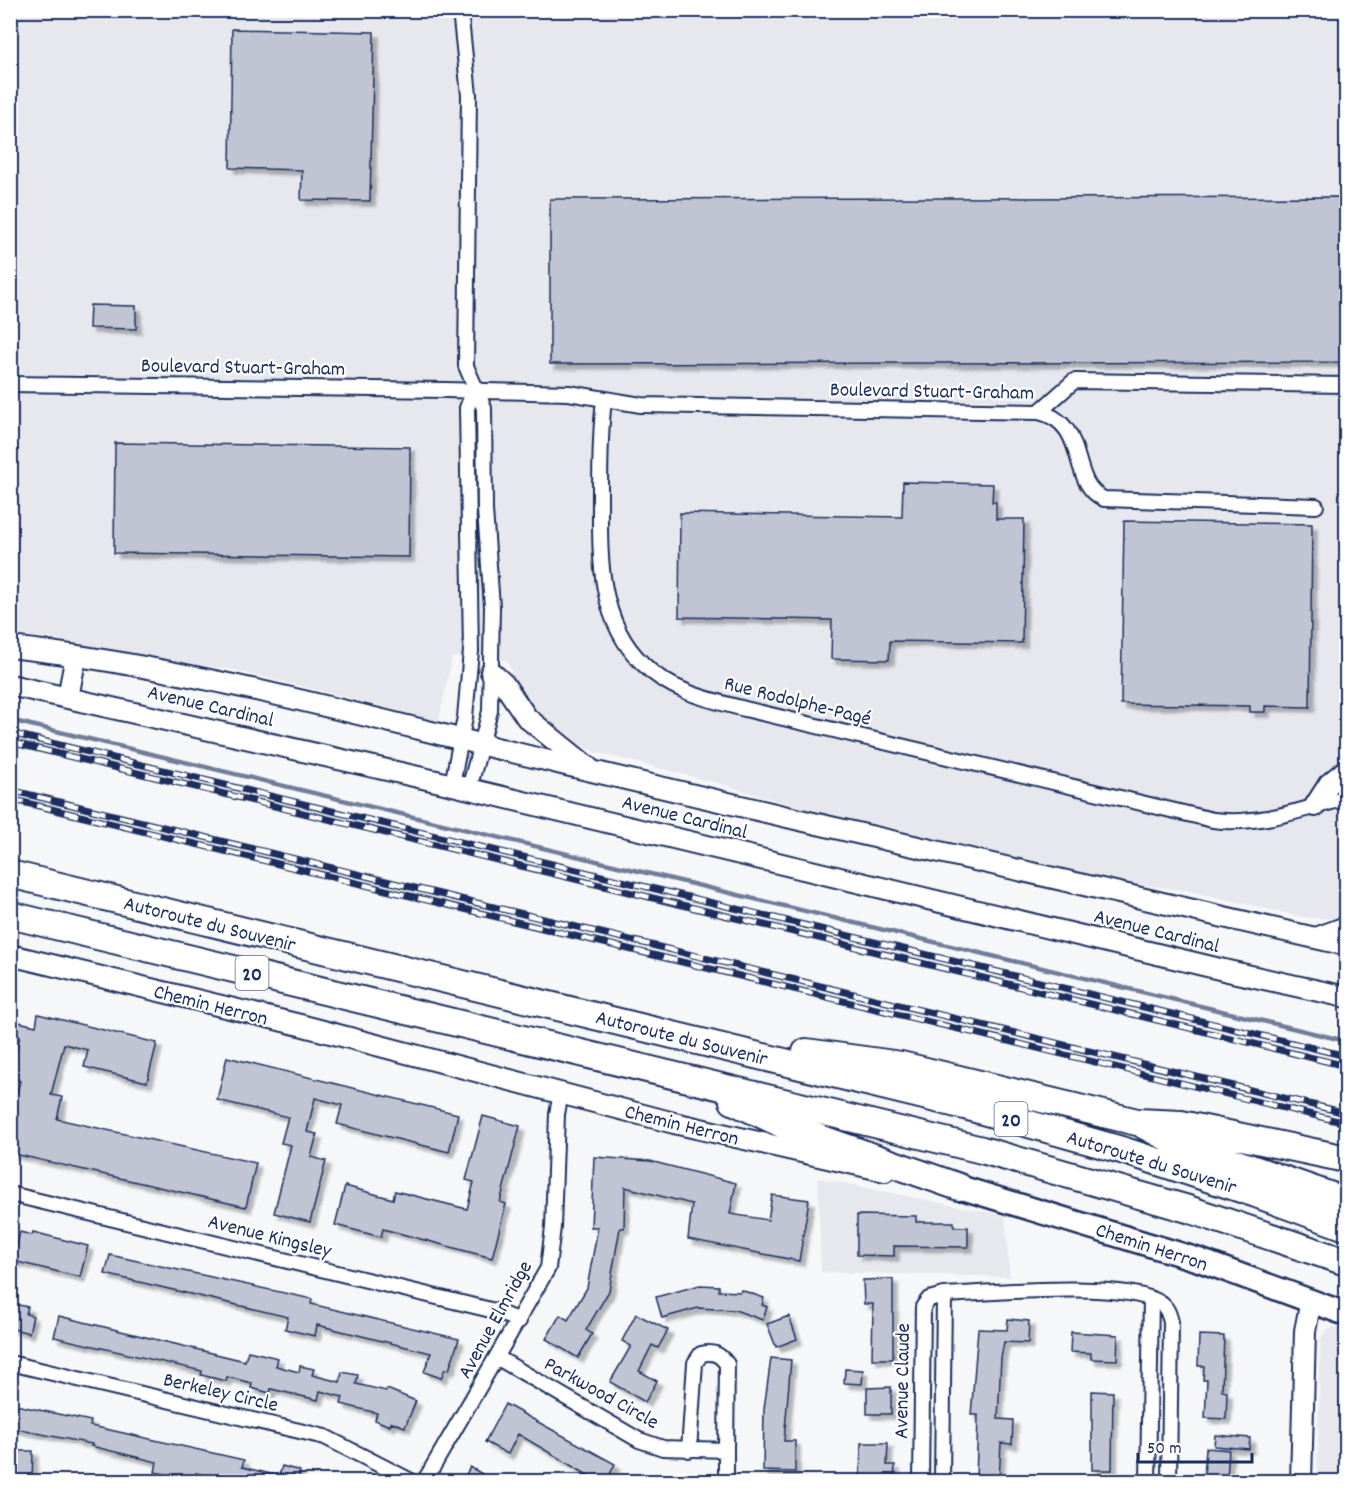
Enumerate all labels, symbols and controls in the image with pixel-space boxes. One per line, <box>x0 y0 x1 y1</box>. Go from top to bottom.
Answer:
street label: Boulevard Stuart-Graham <box>140 352 345 386</box>
street label: Boulevard Stuart-Graham <box>829 376 1034 410</box>
street label: Rue Rodolphe-Pagé <box>721 670 874 736</box>
street label: Avenue Cardinal <box>144 679 276 737</box>
street label: Avenue Cardinal <box>618 789 750 849</box>
street label: Autoroute du Souvenir <box>120 890 299 962</box>
street label: Avenue Cardinal <box>1090 903 1222 963</box>
road number: 20 <box>236 956 268 990</box>
street label: Chemin Herron <box>150 978 270 1036</box>
street label: Autoroute du Souvenir <box>592 1004 771 1076</box>
street label: Chemin Herron <box>621 1098 741 1156</box>
road number: 20 <box>994 1102 1028 1136</box>
street label: Autoroute du Souvenir <box>1062 1124 1240 1204</box>
street label: Avenue Kingsley <box>204 1208 335 1268</box>
street label: Chemin Herron <box>1091 1217 1211 1281</box>
street label: Avenue Elmridge <box>452 1256 542 1385</box>
street label: Avenue Claude <box>888 1323 920 1439</box>
street label: Parkwood Circle <box>538 1351 664 1439</box>
street label: Berkeley Circle <box>160 1366 281 1422</box>
scale bar <box>1138 1426 1252 1464</box>
text: 50 m <box>1147 1437 1182 1462</box>

